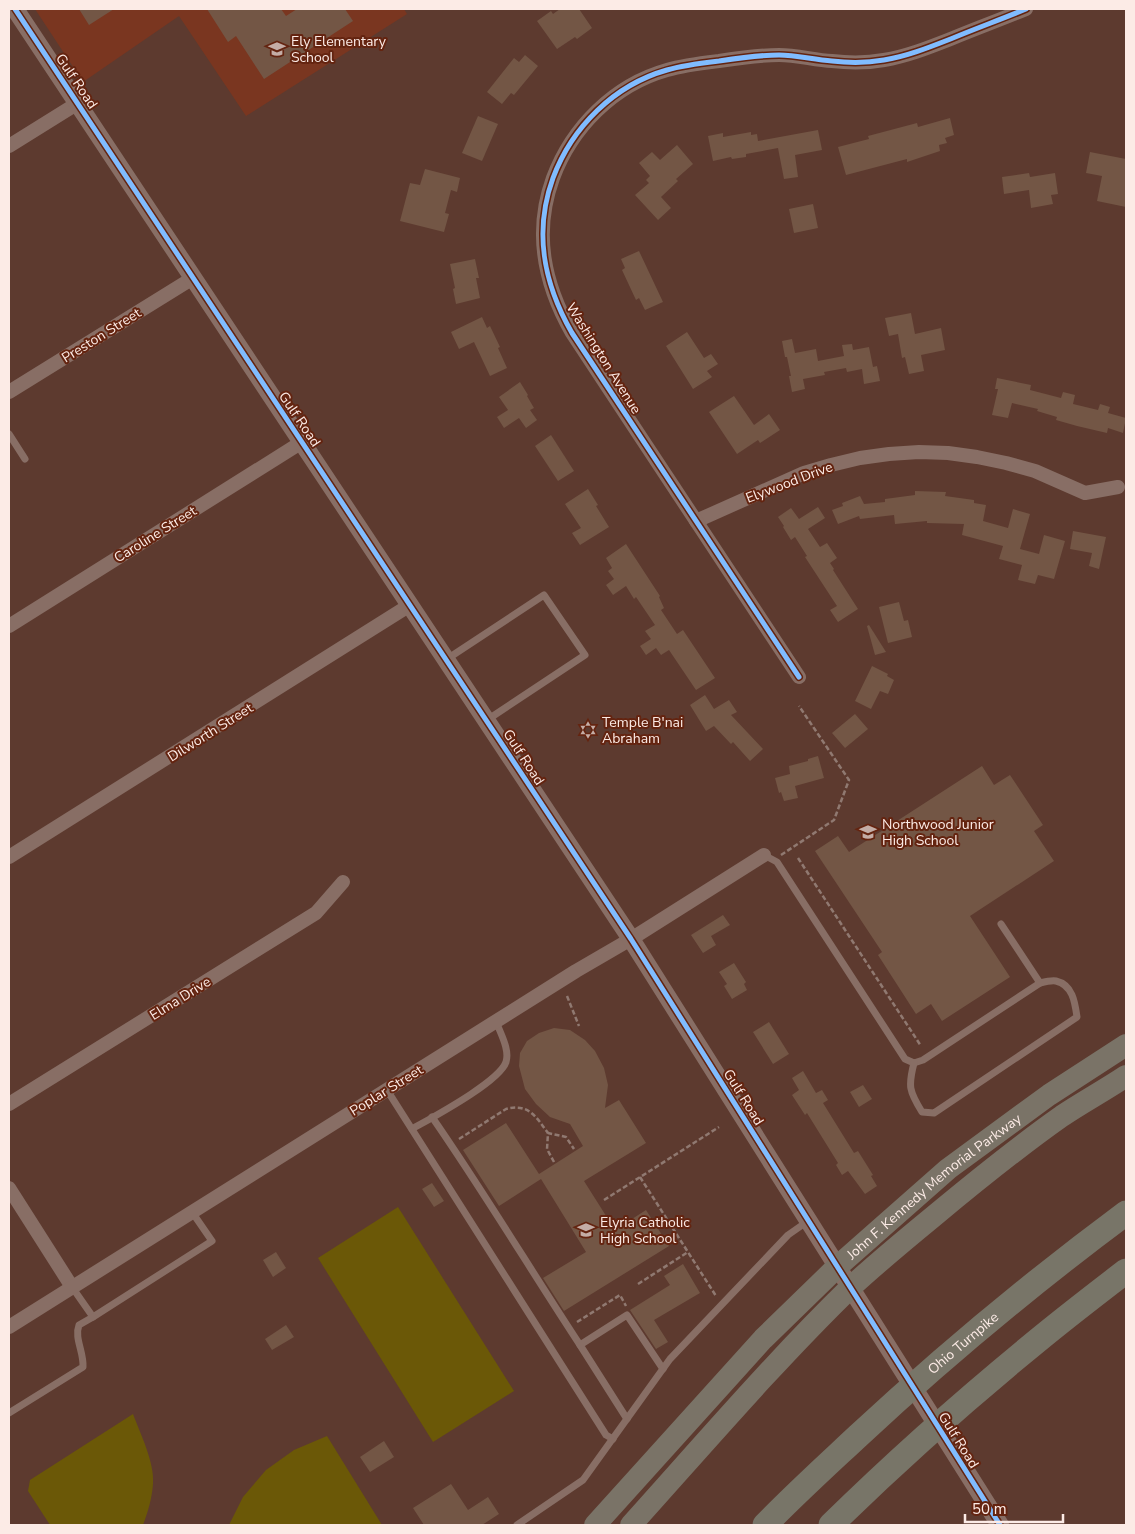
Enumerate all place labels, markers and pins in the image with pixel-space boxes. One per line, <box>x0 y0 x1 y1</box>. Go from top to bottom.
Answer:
place label: Ely Elementary School <box>291 32 387 67</box>
school or university icon: Ely Elementary School <box>267 39 287 59</box>
place label: Temple B'nai Abraham <box>602 713 683 748</box>
synagogue icon: Temple B'nai Abraham <box>578 720 598 740</box>
place label: Northwood Junior High School <box>882 815 994 850</box>
school or university icon: Northwood Junior High School <box>858 822 878 842</box>
place label: Elyria Catholic High School <box>600 1213 690 1248</box>
school or university icon: Elyria Catholic High School <box>576 1220 596 1240</box>

